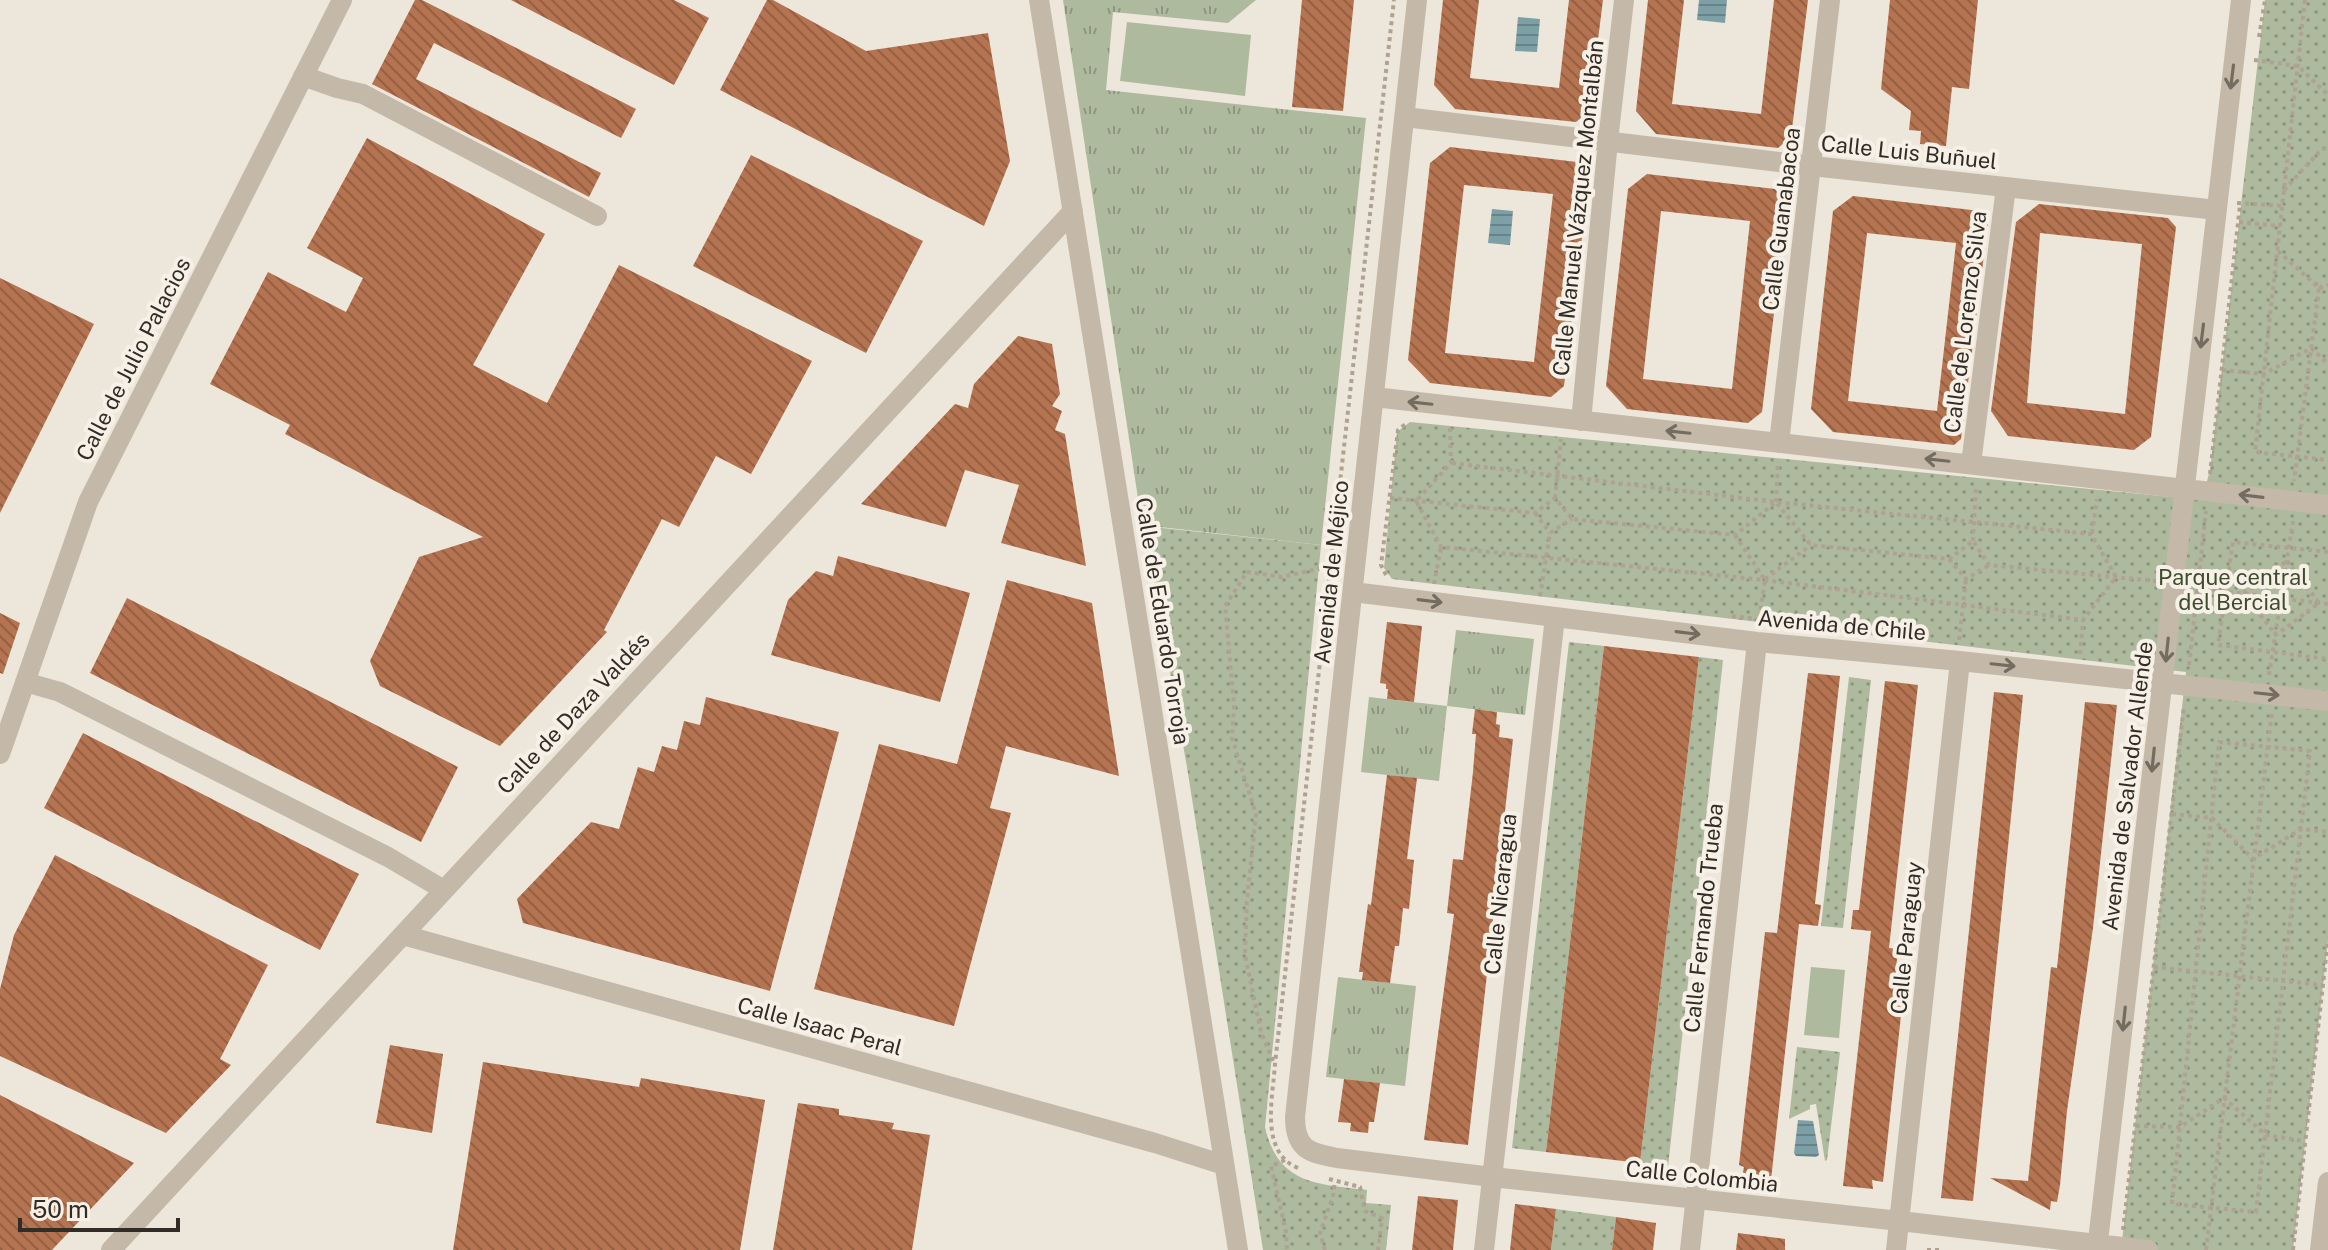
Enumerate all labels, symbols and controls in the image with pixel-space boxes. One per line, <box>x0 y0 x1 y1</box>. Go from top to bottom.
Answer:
street label: Calle Manuel Vázquez Montalbán <box>1547 39 1609 377</box>
one-way arrow <box>2224 64 2239 90</box>
street label: Calle Guanabacoa <box>1757 126 1805 312</box>
street label: Calle Luis Buñuel <box>1820 130 1998 174</box>
street label: Calle de Lorenzo Silva <box>1938 209 1992 435</box>
street label: Calle de Julio Palacios <box>70 253 196 465</box>
one-way arrow <box>2194 323 2209 348</box>
one-way arrow <box>1407 395 1434 410</box>
one-way arrow <box>1665 424 1692 439</box>
one-way arrow <box>1924 452 1951 467</box>
street label: Avenida de Méjico <box>1308 479 1354 665</box>
one-way arrow <box>2238 488 2264 503</box>
street label: Calle de Eduardo Torroja <box>1131 496 1195 746</box>
park label: Parque central del Bercial <box>2158 564 2308 615</box>
one-way arrow <box>1417 594 1442 609</box>
street label: Avenida de Chile <box>1757 605 1927 645</box>
one-way arrow <box>1674 626 1701 641</box>
street label: Calle de Daza Valdés <box>491 627 655 799</box>
one-way arrow <box>2160 636 2175 663</box>
street label: Avenida de Salvador Allende <box>2096 640 2158 932</box>
one-way arrow <box>1989 658 2016 673</box>
one-way arrow <box>2253 686 2280 701</box>
one-way arrow <box>2145 746 2160 773</box>
street label: Calle Fernando Trueba <box>1678 802 1728 1034</box>
street label: Calle Nicaragua <box>1479 812 1521 976</box>
street label: Calle Paraguay <box>1885 860 1927 1016</box>
street label: Calle Isaac Peral <box>735 992 905 1060</box>
one-way arrow <box>2116 1005 2131 1032</box>
street label: Calle Colombia <box>1624 1155 1780 1197</box>
scale bar <box>20 1182 178 1232</box>
text: 50 m <box>32 1195 89 1223</box>

